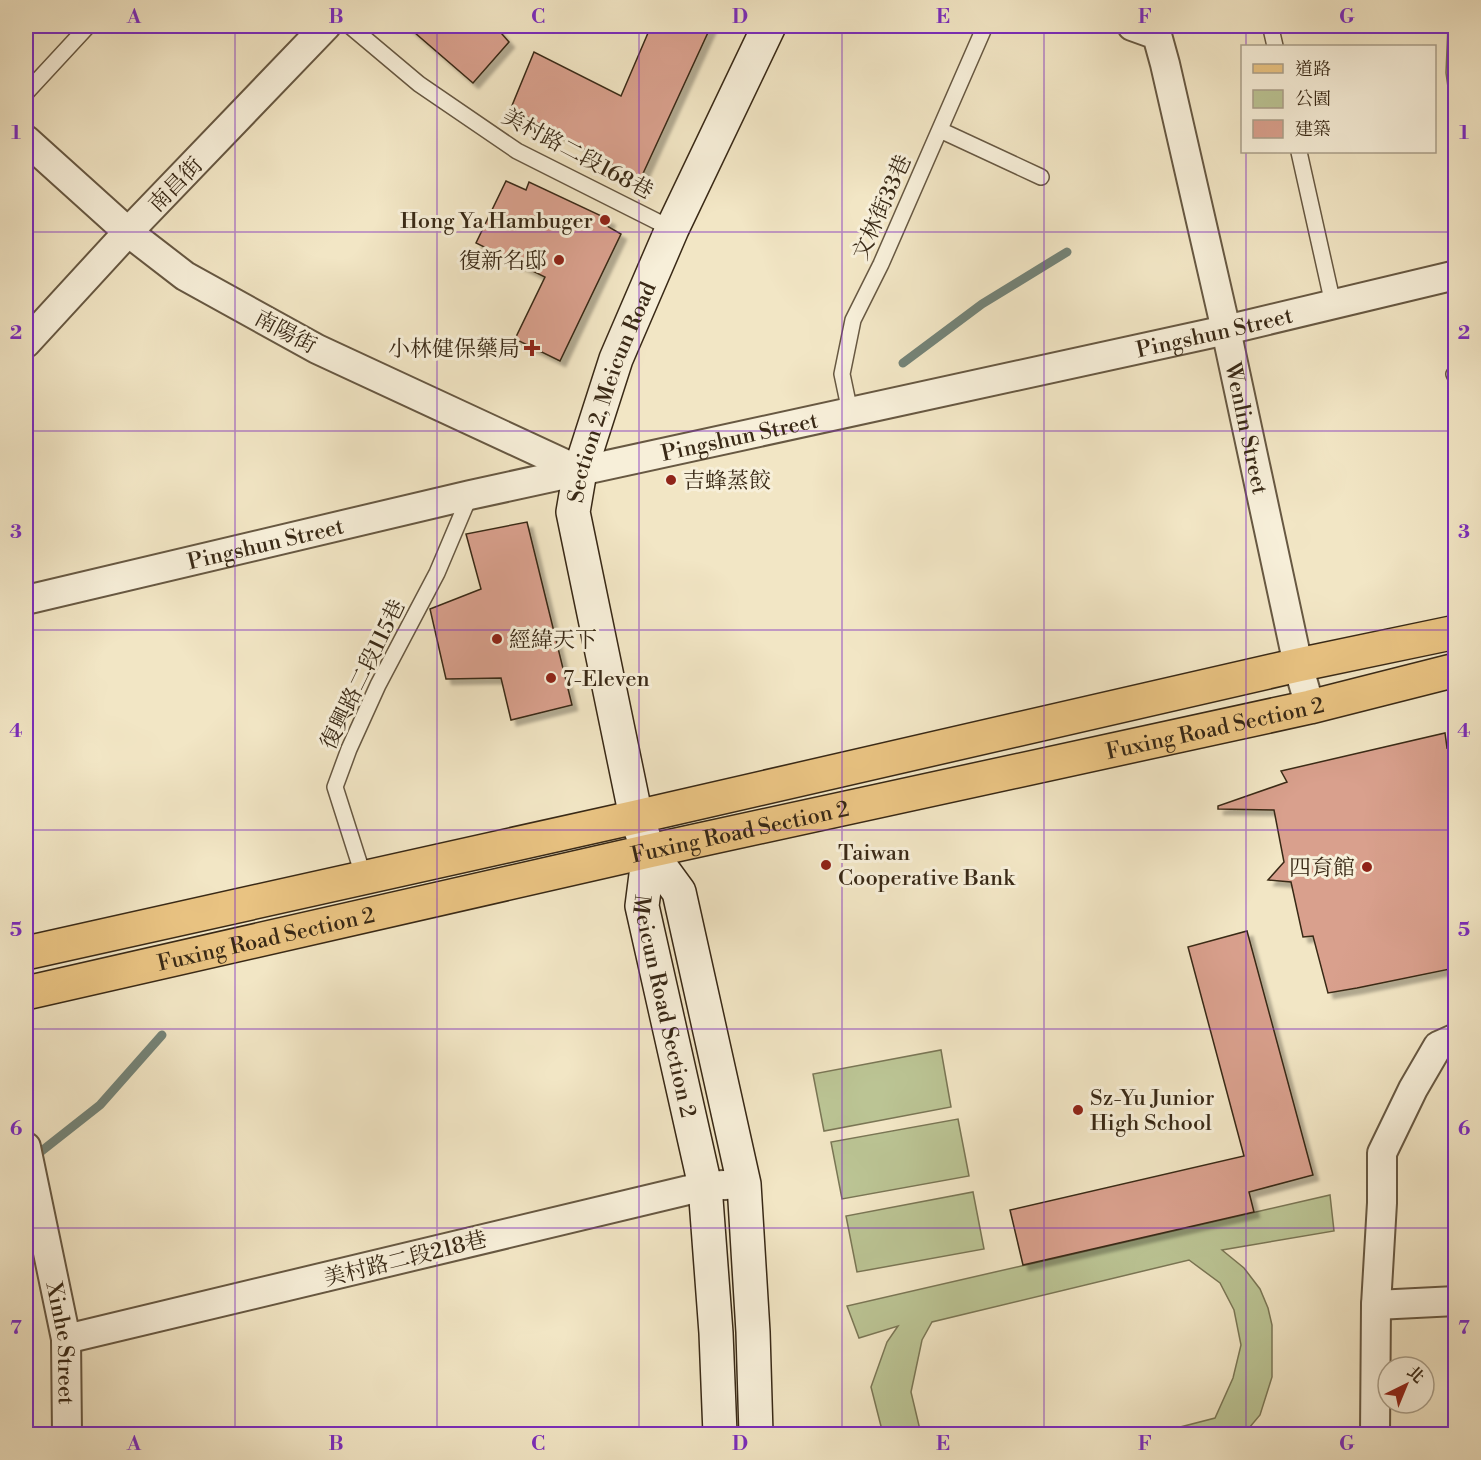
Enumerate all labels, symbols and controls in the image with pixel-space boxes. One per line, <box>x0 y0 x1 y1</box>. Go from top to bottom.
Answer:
text: A <box>126 5 142 30</box>
text: B <box>328 5 344 30</box>
text: C <box>531 5 545 30</box>
text: D <box>732 5 748 30</box>
text: E <box>936 5 950 30</box>
text: F <box>1138 5 1152 30</box>
text: G <box>1339 5 1355 30</box>
legend <box>1241 45 1436 153</box>
text: 道路 <box>1295 58 1331 81</box>
text: 公園 <box>1295 88 1331 111</box>
street label: 美村路二段168巷 <box>497 103 658 206</box>
text: 建築 <box>1295 118 1331 141</box>
text: 1 <box>11 121 21 146</box>
text: 1 <box>1459 121 1469 146</box>
street label: 文林街33巷 <box>847 151 918 264</box>
street label: 南昌街 <box>143 152 209 218</box>
place label: Hong Ya Hambuger <box>400 208 593 235</box>
marker: Hong Ya Hambuger <box>598 213 612 227</box>
place label: 復新名邸 <box>459 248 547 275</box>
marker: 復新名邸 <box>552 253 566 267</box>
street label: Section 2, Meicun Road <box>563 278 663 505</box>
street label: Pingshun Street <box>1134 303 1296 364</box>
street label: 南陽街 <box>250 305 321 360</box>
text: 2 <box>10 321 22 346</box>
text: 2 <box>1458 321 1470 346</box>
place label: 小林健保藥局 <box>388 336 520 363</box>
marker: 小林健保藥局 <box>525 341 539 355</box>
street label: Wenlin Street <box>1218 359 1273 497</box>
street label: Pingshun Street <box>659 407 821 468</box>
place label: 吉蜂蒸餃 <box>683 468 771 495</box>
marker: 吉蜂蒸餃 <box>664 473 678 487</box>
street label: Pingshun Street <box>185 513 347 576</box>
text: 3 <box>10 520 22 545</box>
text: 3 <box>1458 520 1470 545</box>
street label: 復興路二段115巷 <box>315 595 411 754</box>
place label: 經緯天下 <box>509 627 597 654</box>
marker: 經緯天下 <box>490 632 504 646</box>
place label: 7-Eleven <box>563 666 650 693</box>
marker: 7-Eleven <box>544 671 558 685</box>
street label: Fuxing Road Section 2 <box>1104 692 1327 766</box>
text: 4 <box>9 719 23 744</box>
text: 4 <box>1457 719 1471 744</box>
street label: Fuxing Road Section 2 <box>629 796 852 870</box>
place label: Taiwan Cooperative Bank <box>838 840 1016 892</box>
place label: 四育館 <box>1289 855 1355 882</box>
marker: Taiwan Cooperative Bank <box>819 858 833 872</box>
marker: 四育館 <box>1360 860 1374 874</box>
street label: Meicun Road Section 2 <box>626 893 701 1120</box>
street label: Fuxing Road Section 2 <box>155 902 378 978</box>
text: 5 <box>10 918 22 943</box>
text: 5 <box>1458 918 1470 943</box>
place label: Sz-Yu Junior High School <box>1090 1085 1215 1137</box>
marker: Sz-Yu Junior High School <box>1071 1103 1085 1117</box>
text: 6 <box>10 1117 23 1142</box>
text: 6 <box>1458 1117 1471 1142</box>
street label: 美村路二段218巷 <box>321 1226 490 1293</box>
street label: Xinhe Street <box>39 1279 79 1405</box>
text: 7 <box>10 1316 22 1341</box>
text: 7 <box>1458 1316 1470 1341</box>
north arrow <box>1376 1355 1436 1415</box>
text: 北 <box>1403 1362 1428 1388</box>
text: A <box>126 1432 142 1457</box>
text: B <box>328 1432 344 1457</box>
text: C <box>531 1432 545 1457</box>
text: D <box>732 1432 748 1457</box>
text: E <box>936 1432 950 1457</box>
text: F <box>1138 1432 1152 1457</box>
text: G <box>1339 1432 1355 1457</box>

